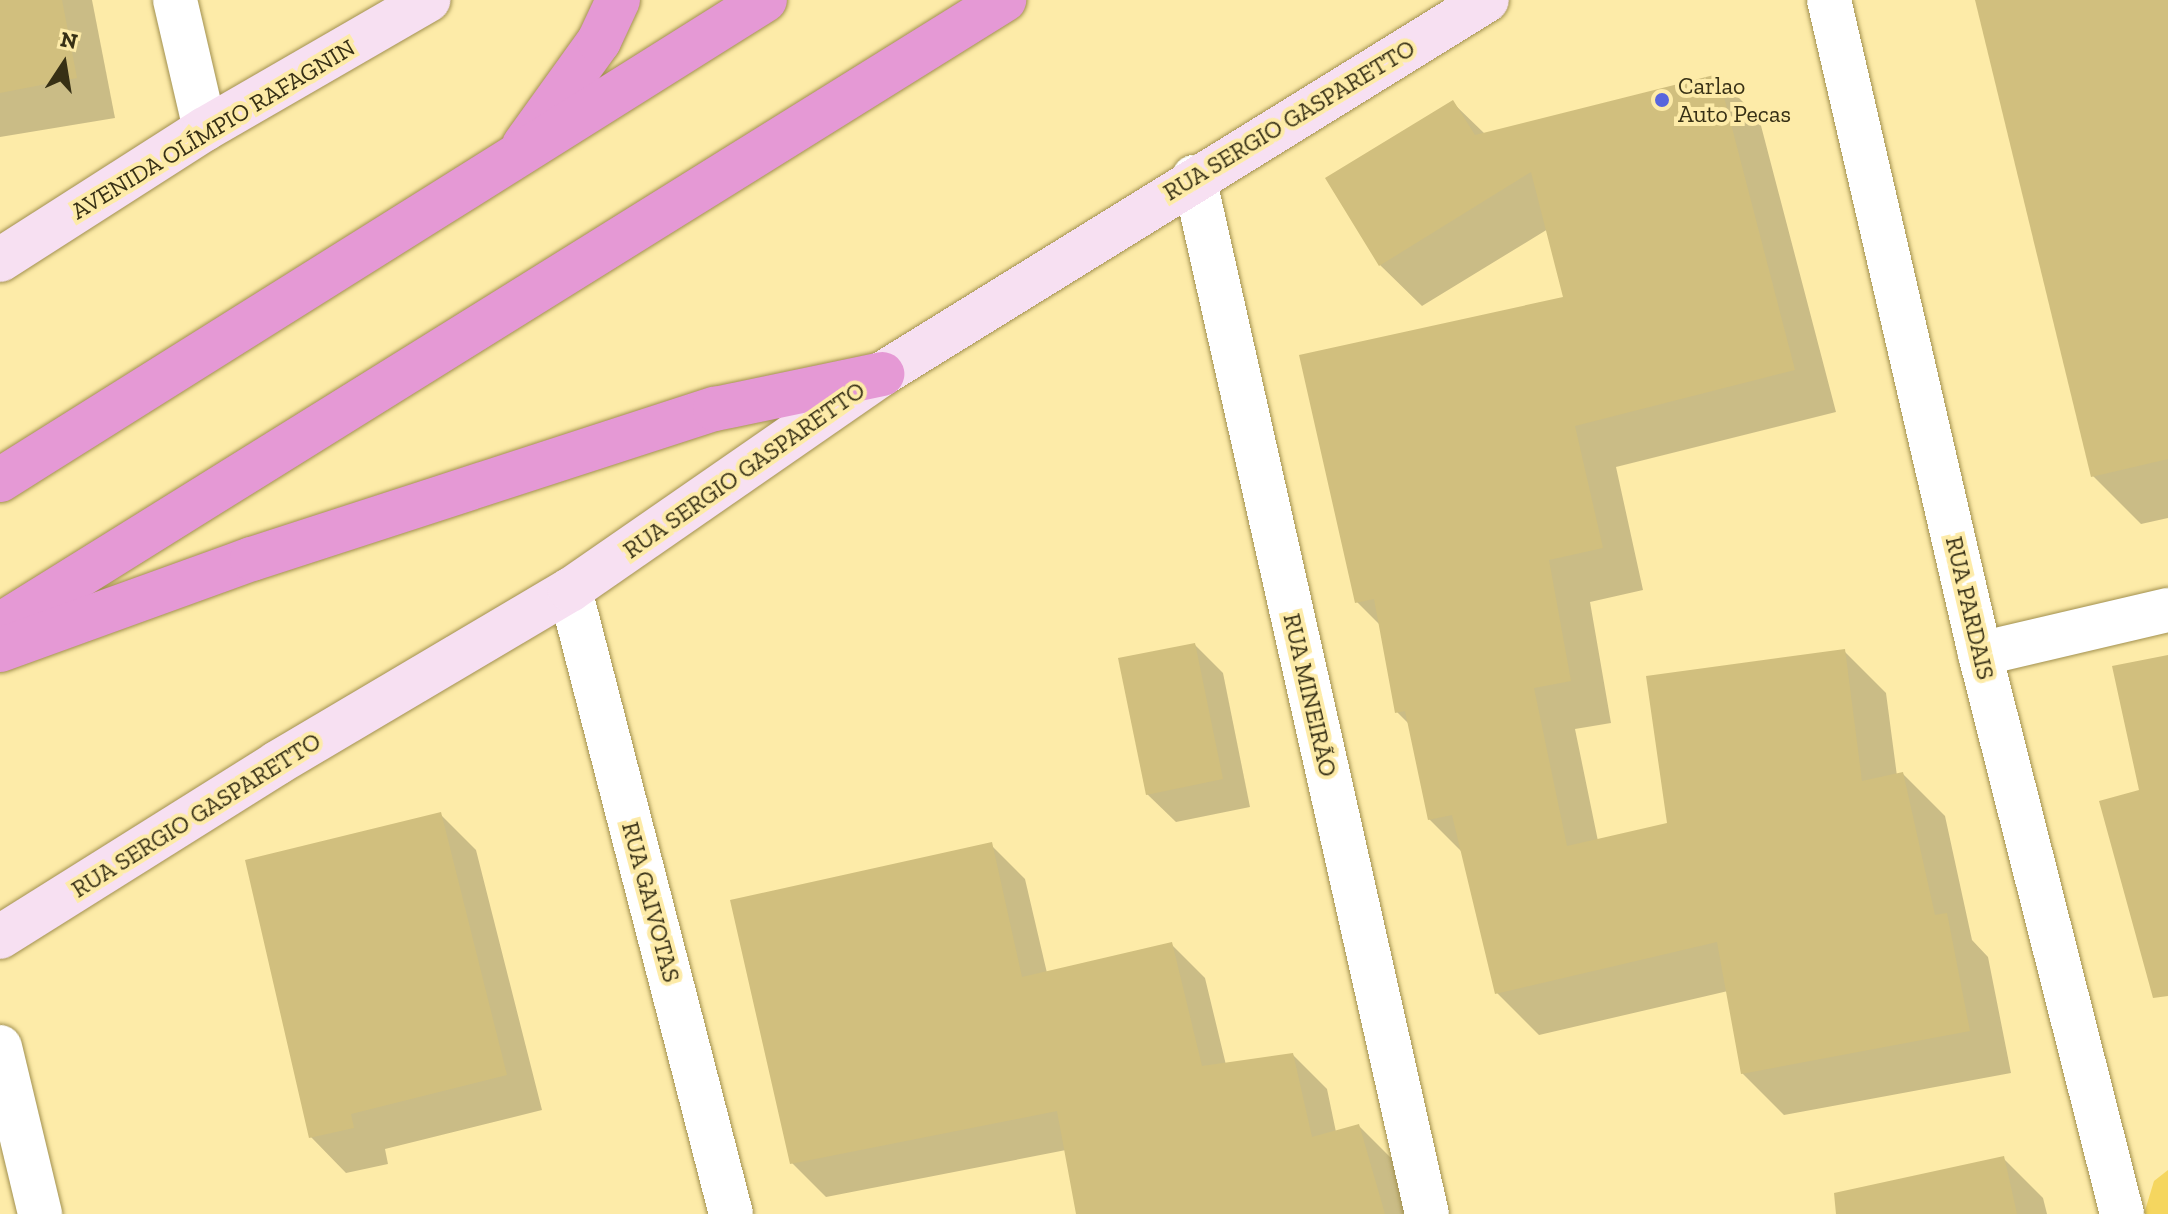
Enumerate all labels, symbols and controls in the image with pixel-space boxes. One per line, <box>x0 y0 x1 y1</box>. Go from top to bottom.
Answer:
north arrow <box>24 24 104 104</box>
street label: AVENIDA OLÍMPIO RAFAGNIN <box>66 33 360 225</box>
street label: RUA SERGIO GASPARETTO <box>1158 33 1420 207</box>
place label: Carlao Auto Pecas <box>1678 72 1791 128</box>
marker: Carlao Auto Pecas <box>1653 91 1671 109</box>
street label: RUA SERGIO GASPARETTO <box>617 375 871 565</box>
street label: RUA PARDAIS <box>1939 533 2001 683</box>
street label: RUA MINEIRÃO <box>1277 610 1343 780</box>
street label: RUA SERGIO GASPARETTO <box>66 726 326 904</box>
street label: RUA GAIVOTAS <box>616 818 686 986</box>

